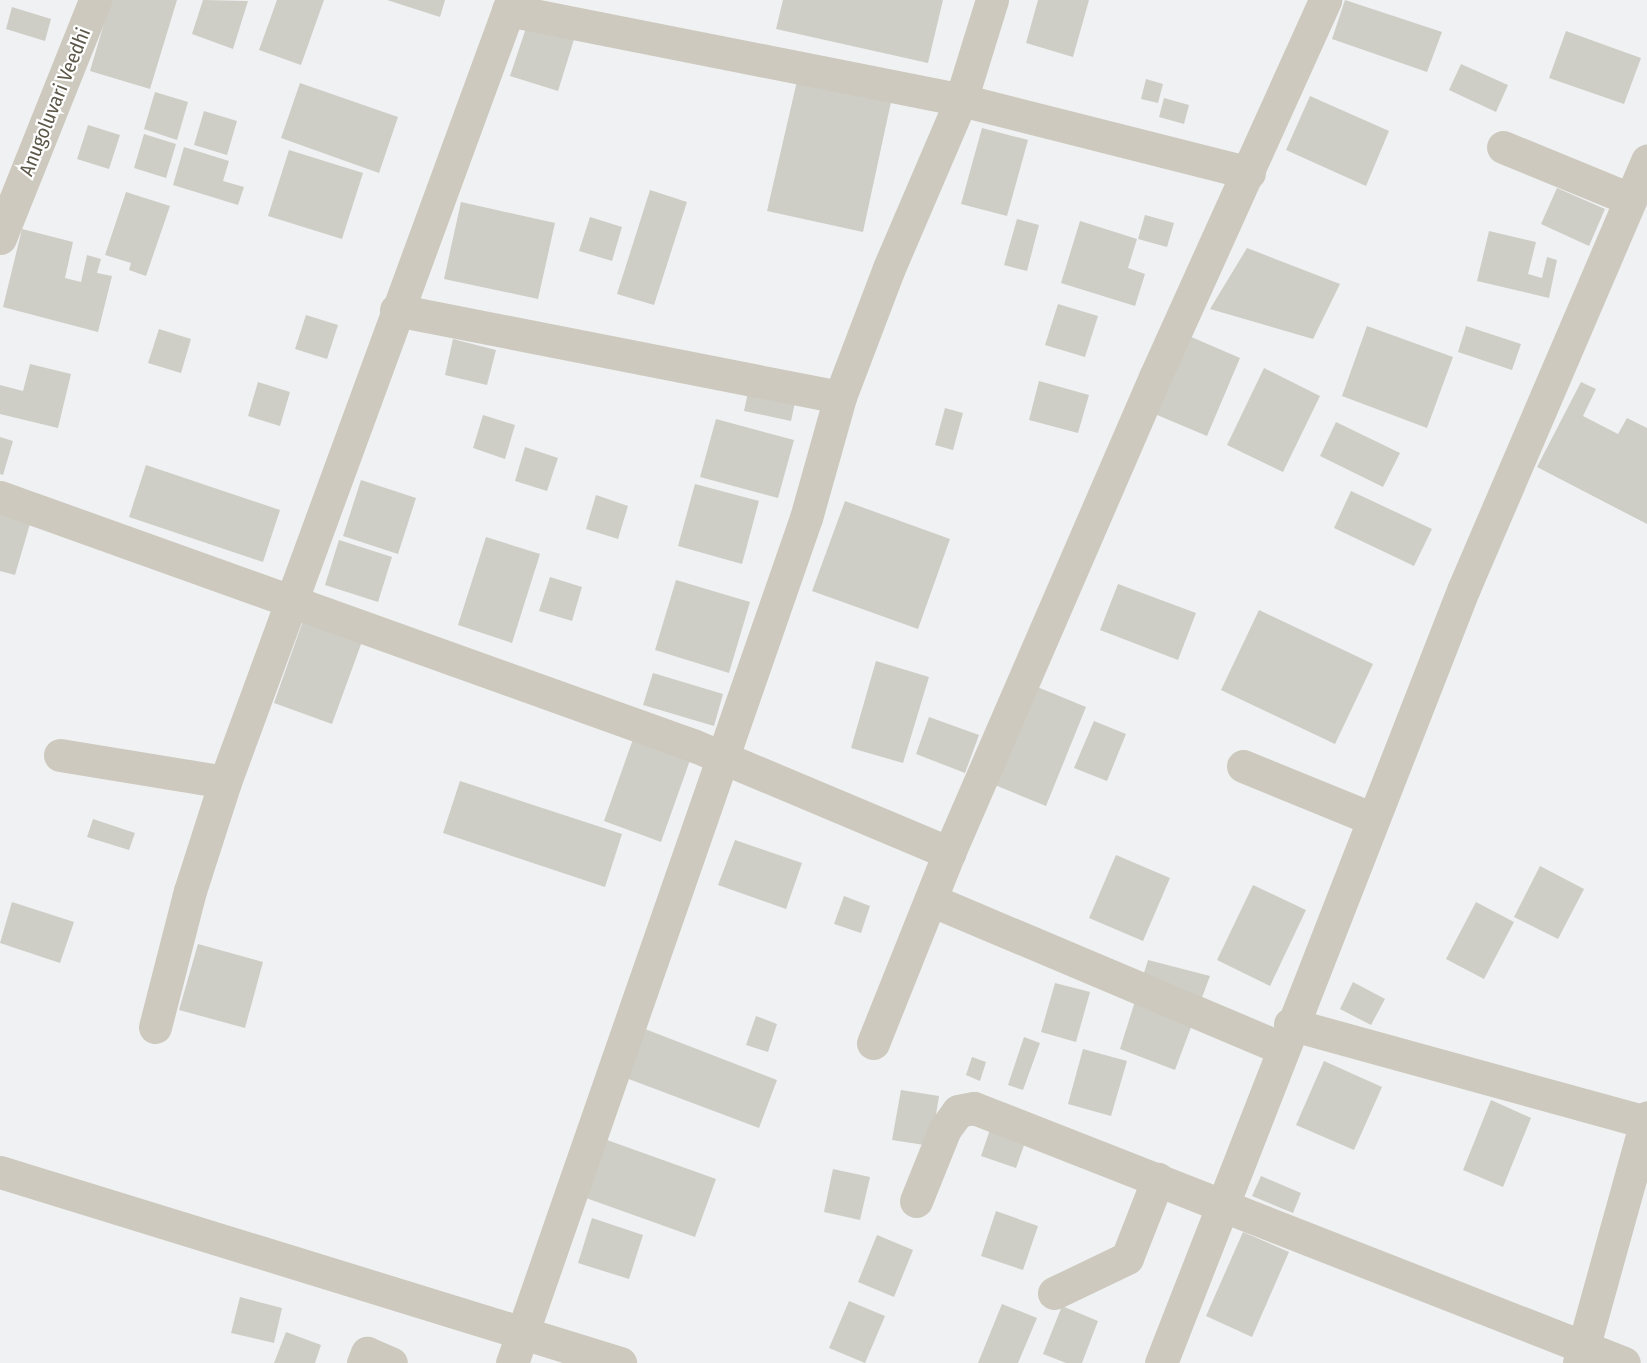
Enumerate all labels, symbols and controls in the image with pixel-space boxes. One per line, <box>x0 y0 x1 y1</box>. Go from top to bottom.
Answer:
street label: Anugoluvari Veedhi <box>14 24 96 180</box>

